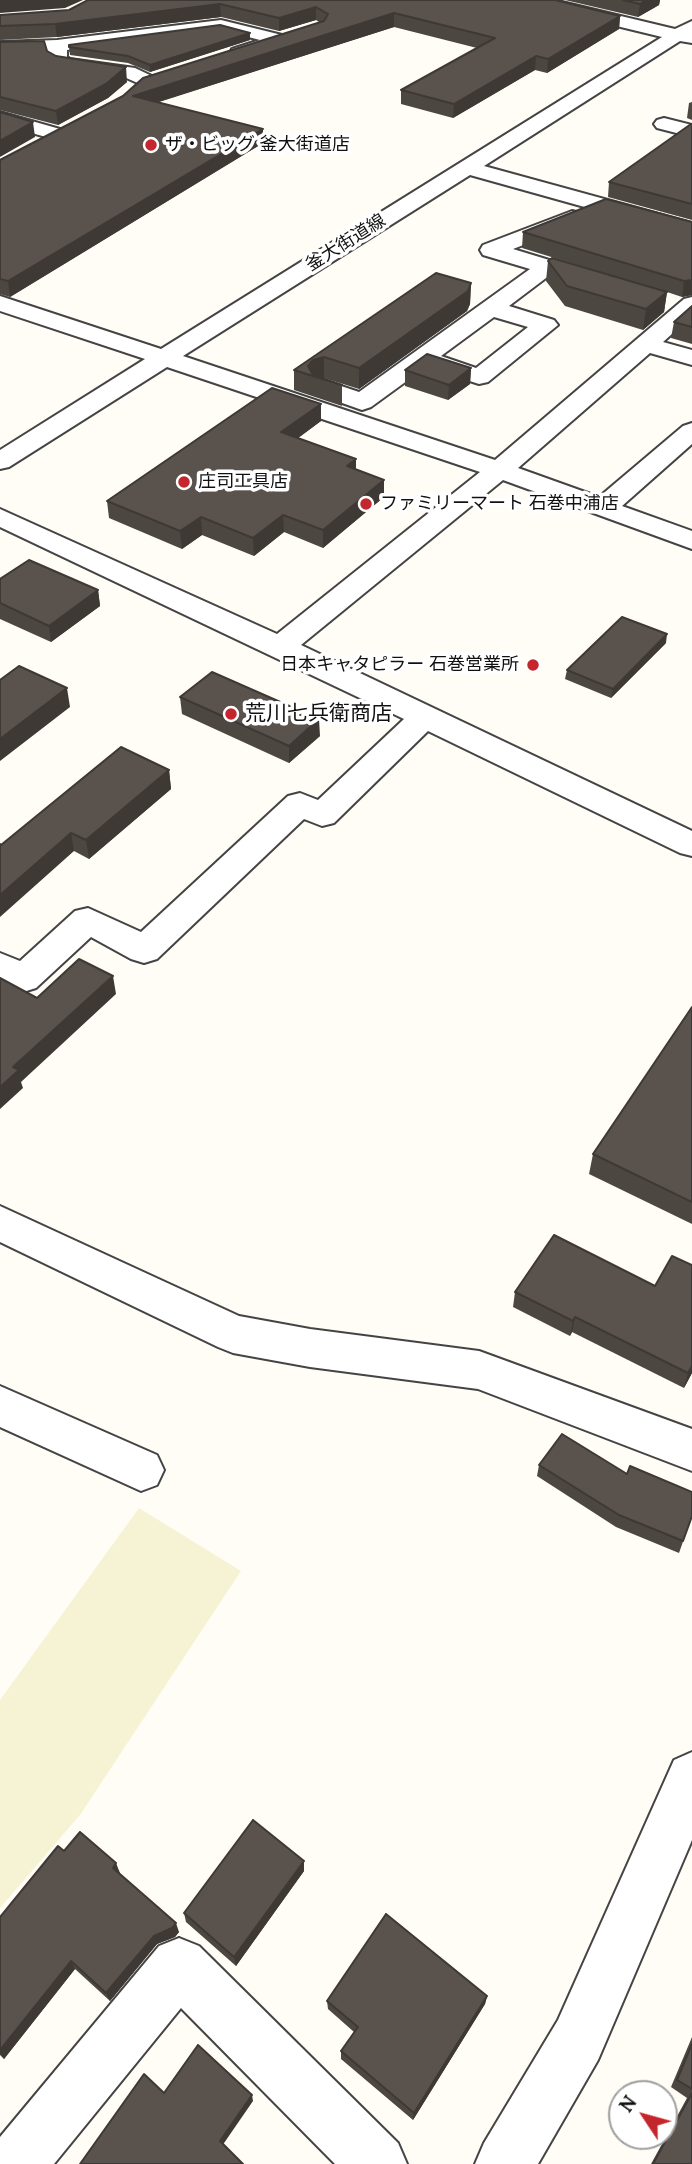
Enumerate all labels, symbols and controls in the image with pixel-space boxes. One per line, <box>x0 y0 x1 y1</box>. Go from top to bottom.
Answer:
place label: ザ・ビッグ 釜大街道店 <box>165 134 350 156</box>
marker: ザ・ビッグ 釜大街道店 <box>143 137 159 153</box>
street label: 釜大街道線 <box>302 210 390 276</box>
place label: 庄司工具店 <box>198 471 288 493</box>
marker: 庄司工具店 <box>176 474 192 490</box>
place label: ファミリーマート 石巻中浦店 <box>380 493 619 515</box>
marker: ファミリーマート 石巻中浦店 <box>358 496 374 512</box>
place label: 日本キャタピラー 石巻営業所 <box>280 654 519 676</box>
marker: 日本キャタピラー 石巻営業所 <box>525 657 541 673</box>
place label: 荒川七兵衛商店 <box>245 701 392 727</box>
marker: 荒川七兵衛商店 <box>223 706 239 722</box>
north arrow <box>608 2080 678 2150</box>
text: N <box>614 2091 642 2117</box>

